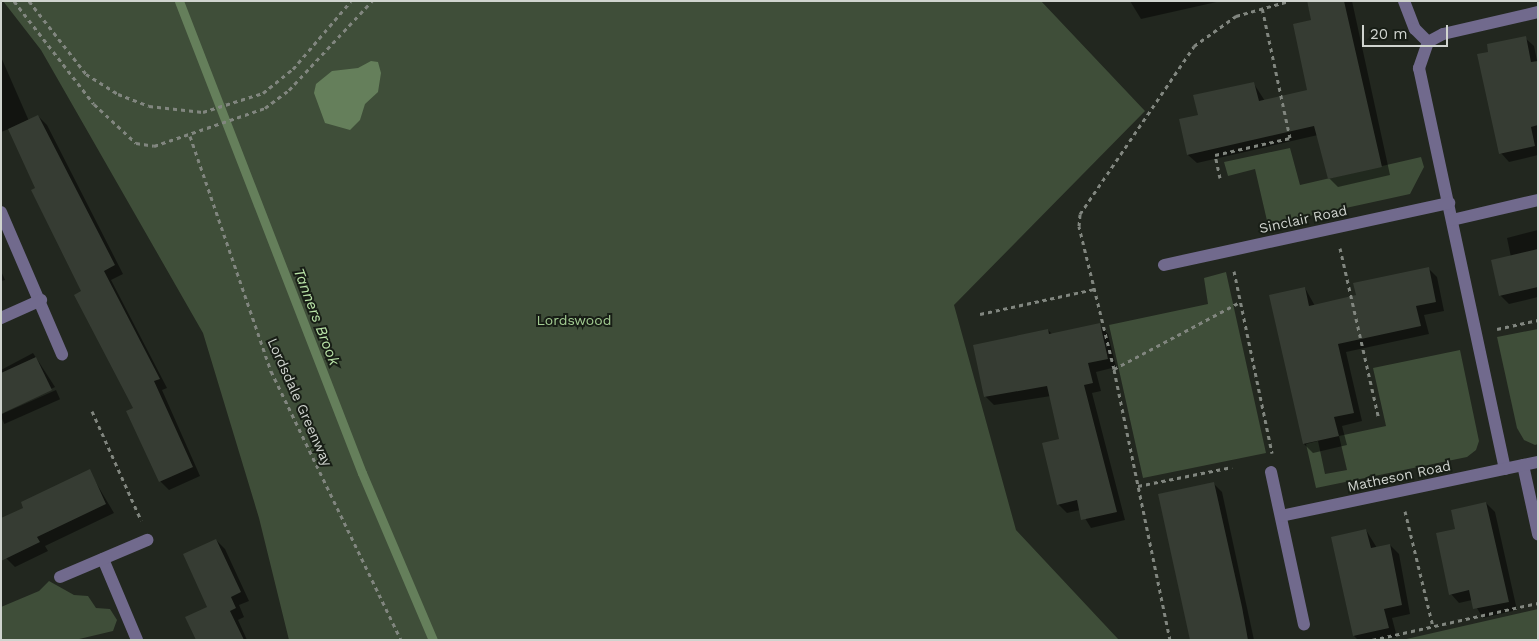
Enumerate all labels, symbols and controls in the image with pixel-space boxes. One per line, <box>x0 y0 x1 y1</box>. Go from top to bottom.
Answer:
scale bar <box>1364 15 1450 47</box>
text: 20 m <box>1370 25 1408 43</box>
street label: Sinclair Road <box>1257 201 1349 237</box>
water label: Tanners Brook <box>289 266 343 368</box>
park label: Lordswood <box>537 312 611 328</box>
street label: Lordsdale Greenway <box>264 335 336 469</box>
street label: Matheson Road <box>1346 457 1452 495</box>

